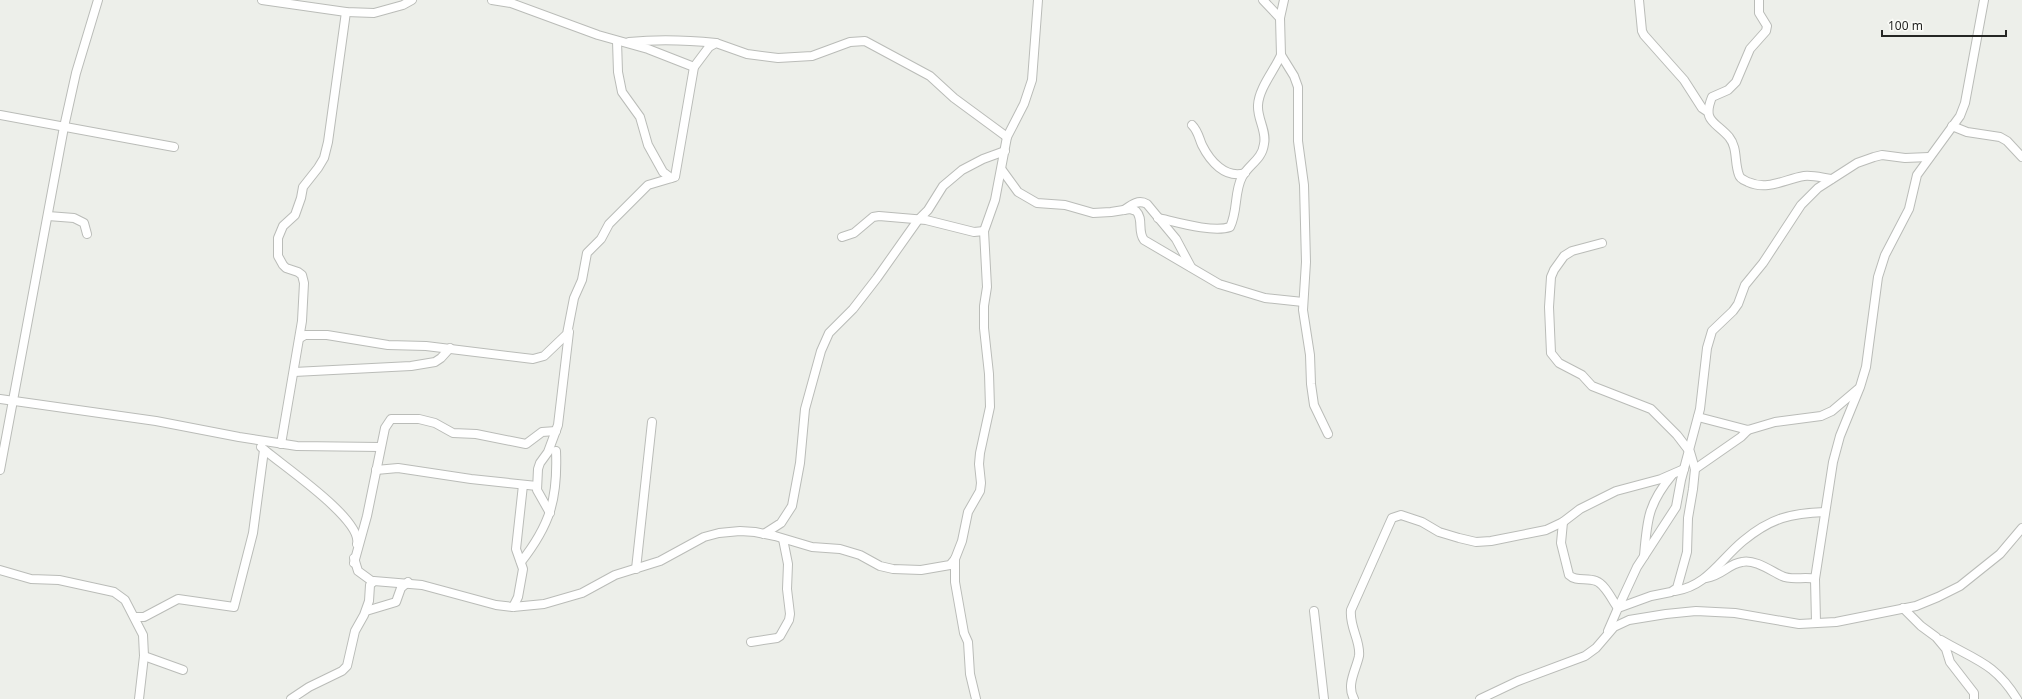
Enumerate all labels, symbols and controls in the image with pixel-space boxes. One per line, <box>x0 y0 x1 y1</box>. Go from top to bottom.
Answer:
scale bar <box>1882 12 2006 38</box>
text: 100 m <box>1888 17 1923 34</box>

